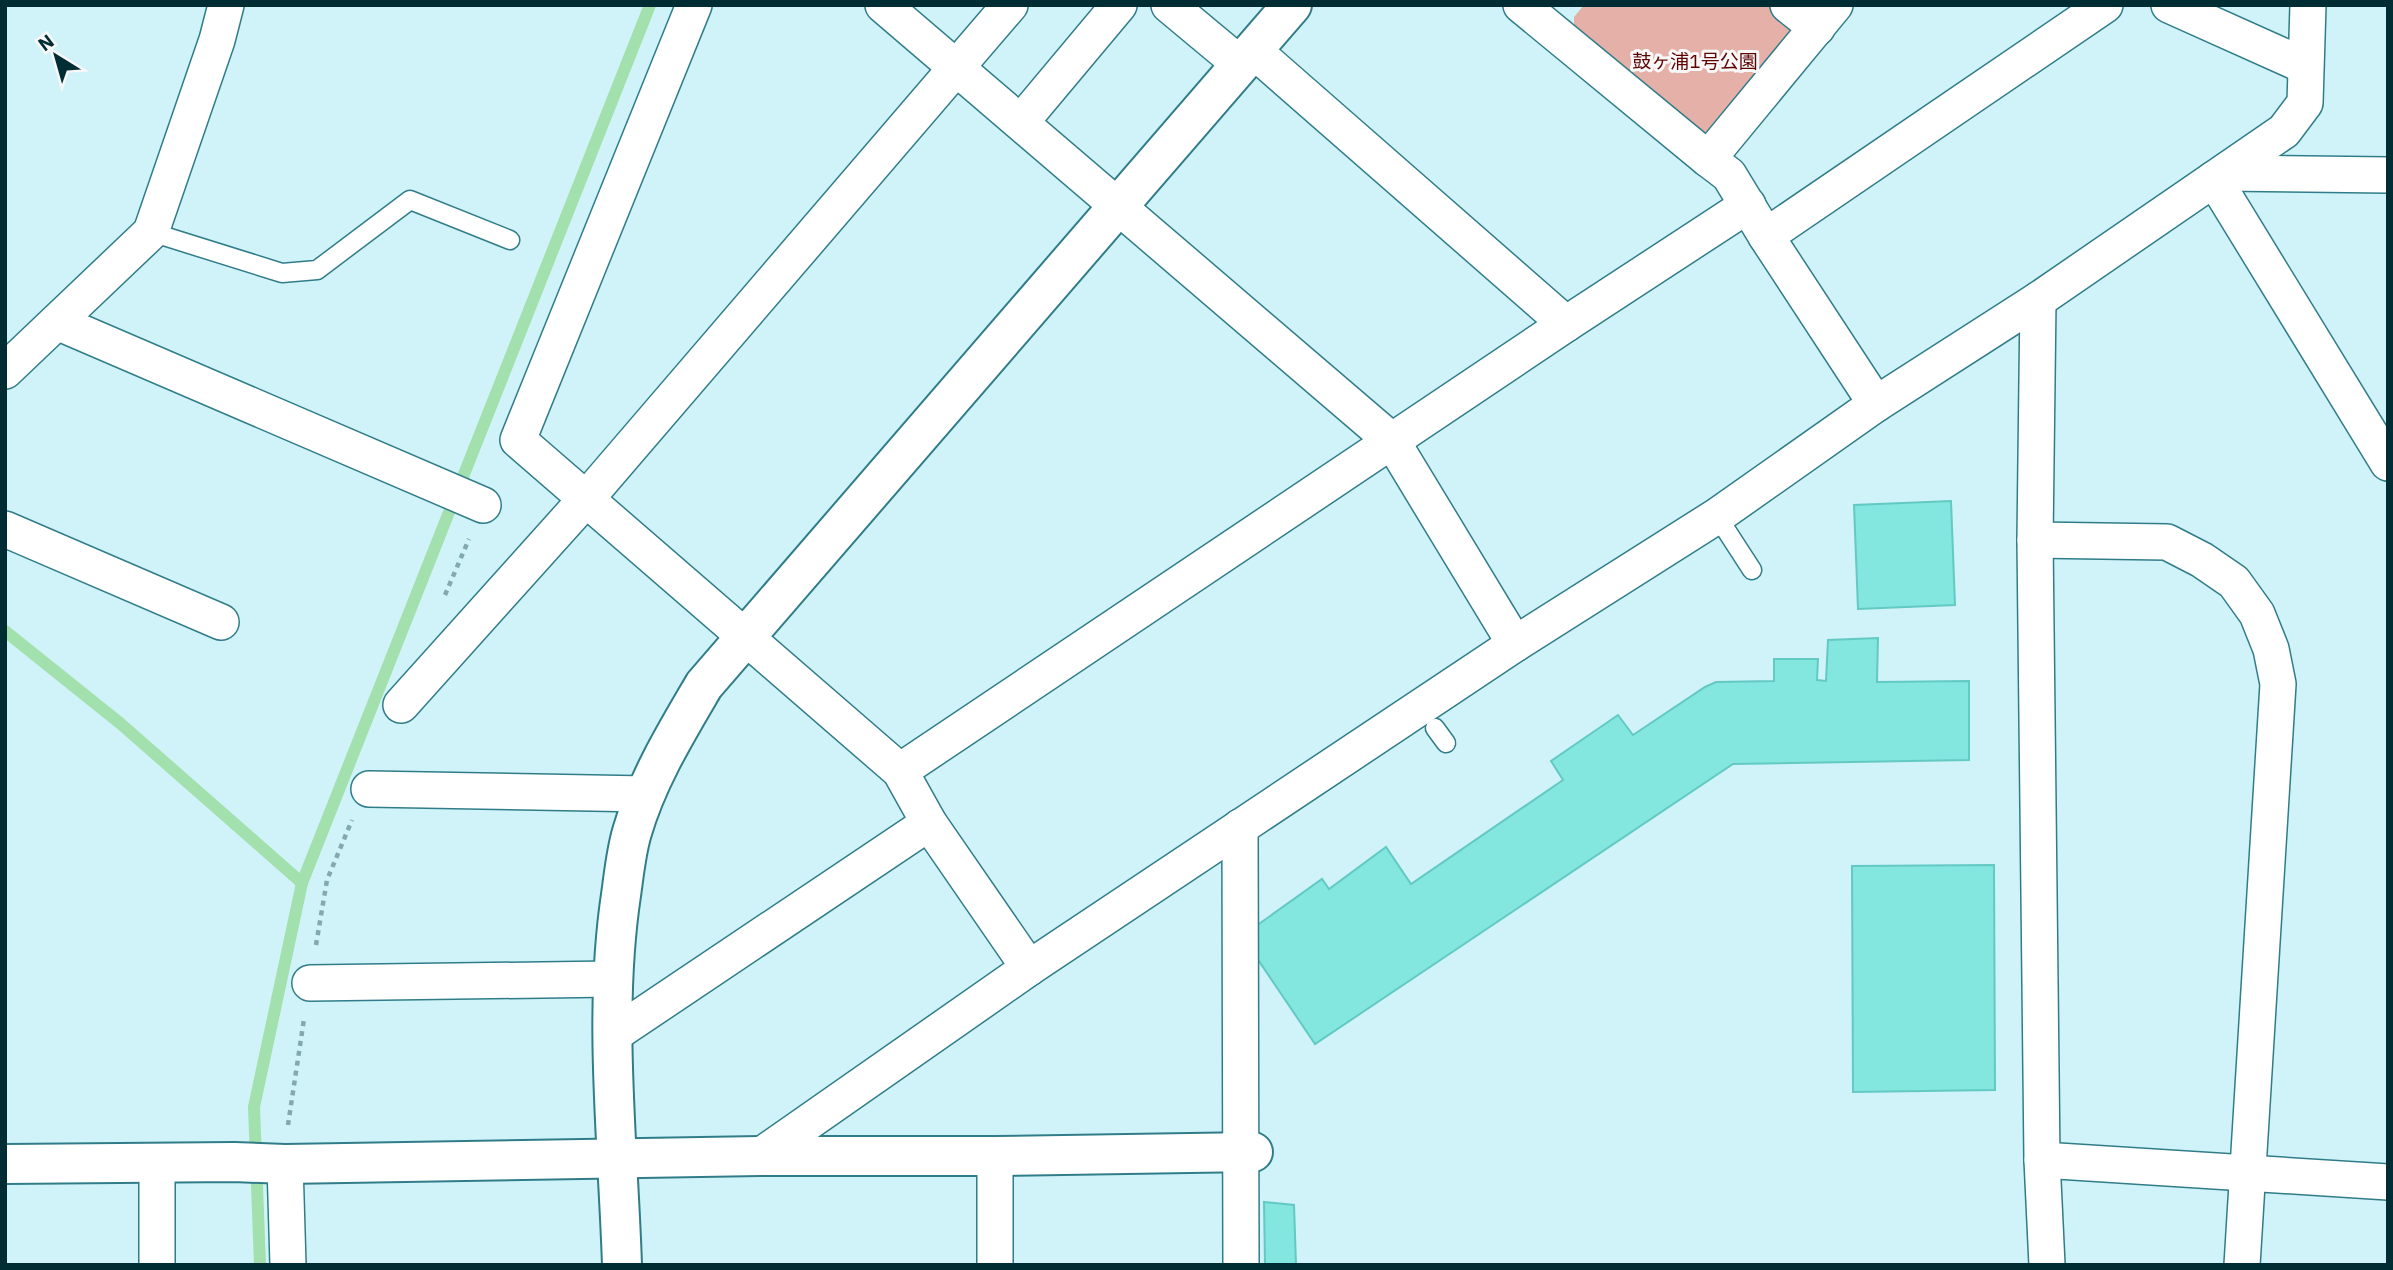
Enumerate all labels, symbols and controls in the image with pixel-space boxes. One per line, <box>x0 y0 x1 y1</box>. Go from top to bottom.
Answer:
north arrow <box>21 21 91 91</box>
text: N <box>33 29 58 56</box>
park label: 鼓ヶ浦1号公園 <box>1632 49 1758 73</box>

